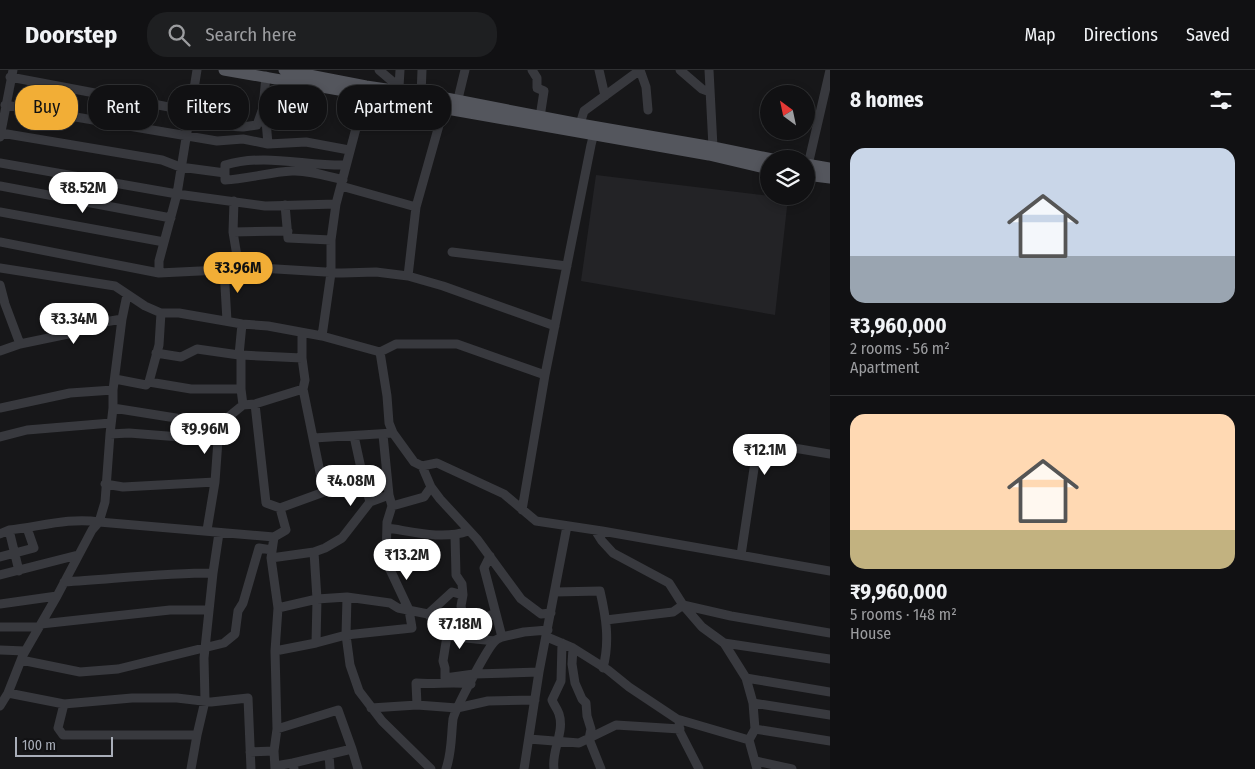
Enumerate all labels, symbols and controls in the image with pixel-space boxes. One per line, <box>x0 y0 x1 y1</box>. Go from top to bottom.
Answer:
search box <box>147 12 497 57</box>
text: Doorstep <box>25 21 117 49</box>
icon: search <box>165 21 193 49</box>
text: Search here <box>205 23 297 46</box>
text: Map <box>1024 24 1056 46</box>
text: Directions <box>1084 24 1158 46</box>
text: Saved <box>1186 24 1230 46</box>
chip: Buy <box>15 85 78 130</box>
chip: Rent <box>88 85 158 130</box>
chip: Filters <box>168 85 249 130</box>
chip: New <box>259 85 327 130</box>
chip: Apartment <box>337 85 451 130</box>
north arrow <box>760 85 815 140</box>
map controls <box>760 85 815 205</box>
icon: filters <box>1207 86 1235 114</box>
text: 8 homes <box>850 87 924 113</box>
button: layers <box>760 150 815 205</box>
pin: ₹8.52M <box>42 172 124 214</box>
text: ₹8.52M <box>60 178 106 197</box>
icon: home <box>998 181 1088 271</box>
pin: ₹3.96M <box>197 252 279 294</box>
text: ₹3.96M <box>215 258 261 277</box>
pin: ₹3.34M <box>33 302 115 345</box>
text: ₹3.34M <box>51 309 97 328</box>
text: ₹3,960,000 <box>850 313 947 339</box>
text: 2 rooms · 56 m² <box>850 339 950 358</box>
text: Apartment <box>850 358 919 377</box>
pin: ₹9.96M <box>164 412 246 455</box>
text: ₹9.96M <box>181 419 229 438</box>
pin: ₹12.1M <box>724 434 806 476</box>
text: ₹12.1M <box>744 440 786 459</box>
icon: home <box>998 446 1088 536</box>
pin: ₹4.08M <box>310 464 392 507</box>
text: ₹4.08M <box>327 471 375 490</box>
pin: ₹13.2M <box>366 538 448 581</box>
text: ₹13.2M <box>385 545 429 564</box>
text: ₹9,960,000 <box>850 579 948 605</box>
text: 5 rooms · 148 m² <box>850 605 957 624</box>
pin: ₹7.18M <box>419 608 501 650</box>
text: ₹7.18M <box>438 614 482 633</box>
text: House <box>850 624 891 643</box>
scale bar <box>15 734 112 757</box>
text: 100 m <box>22 737 56 754</box>

